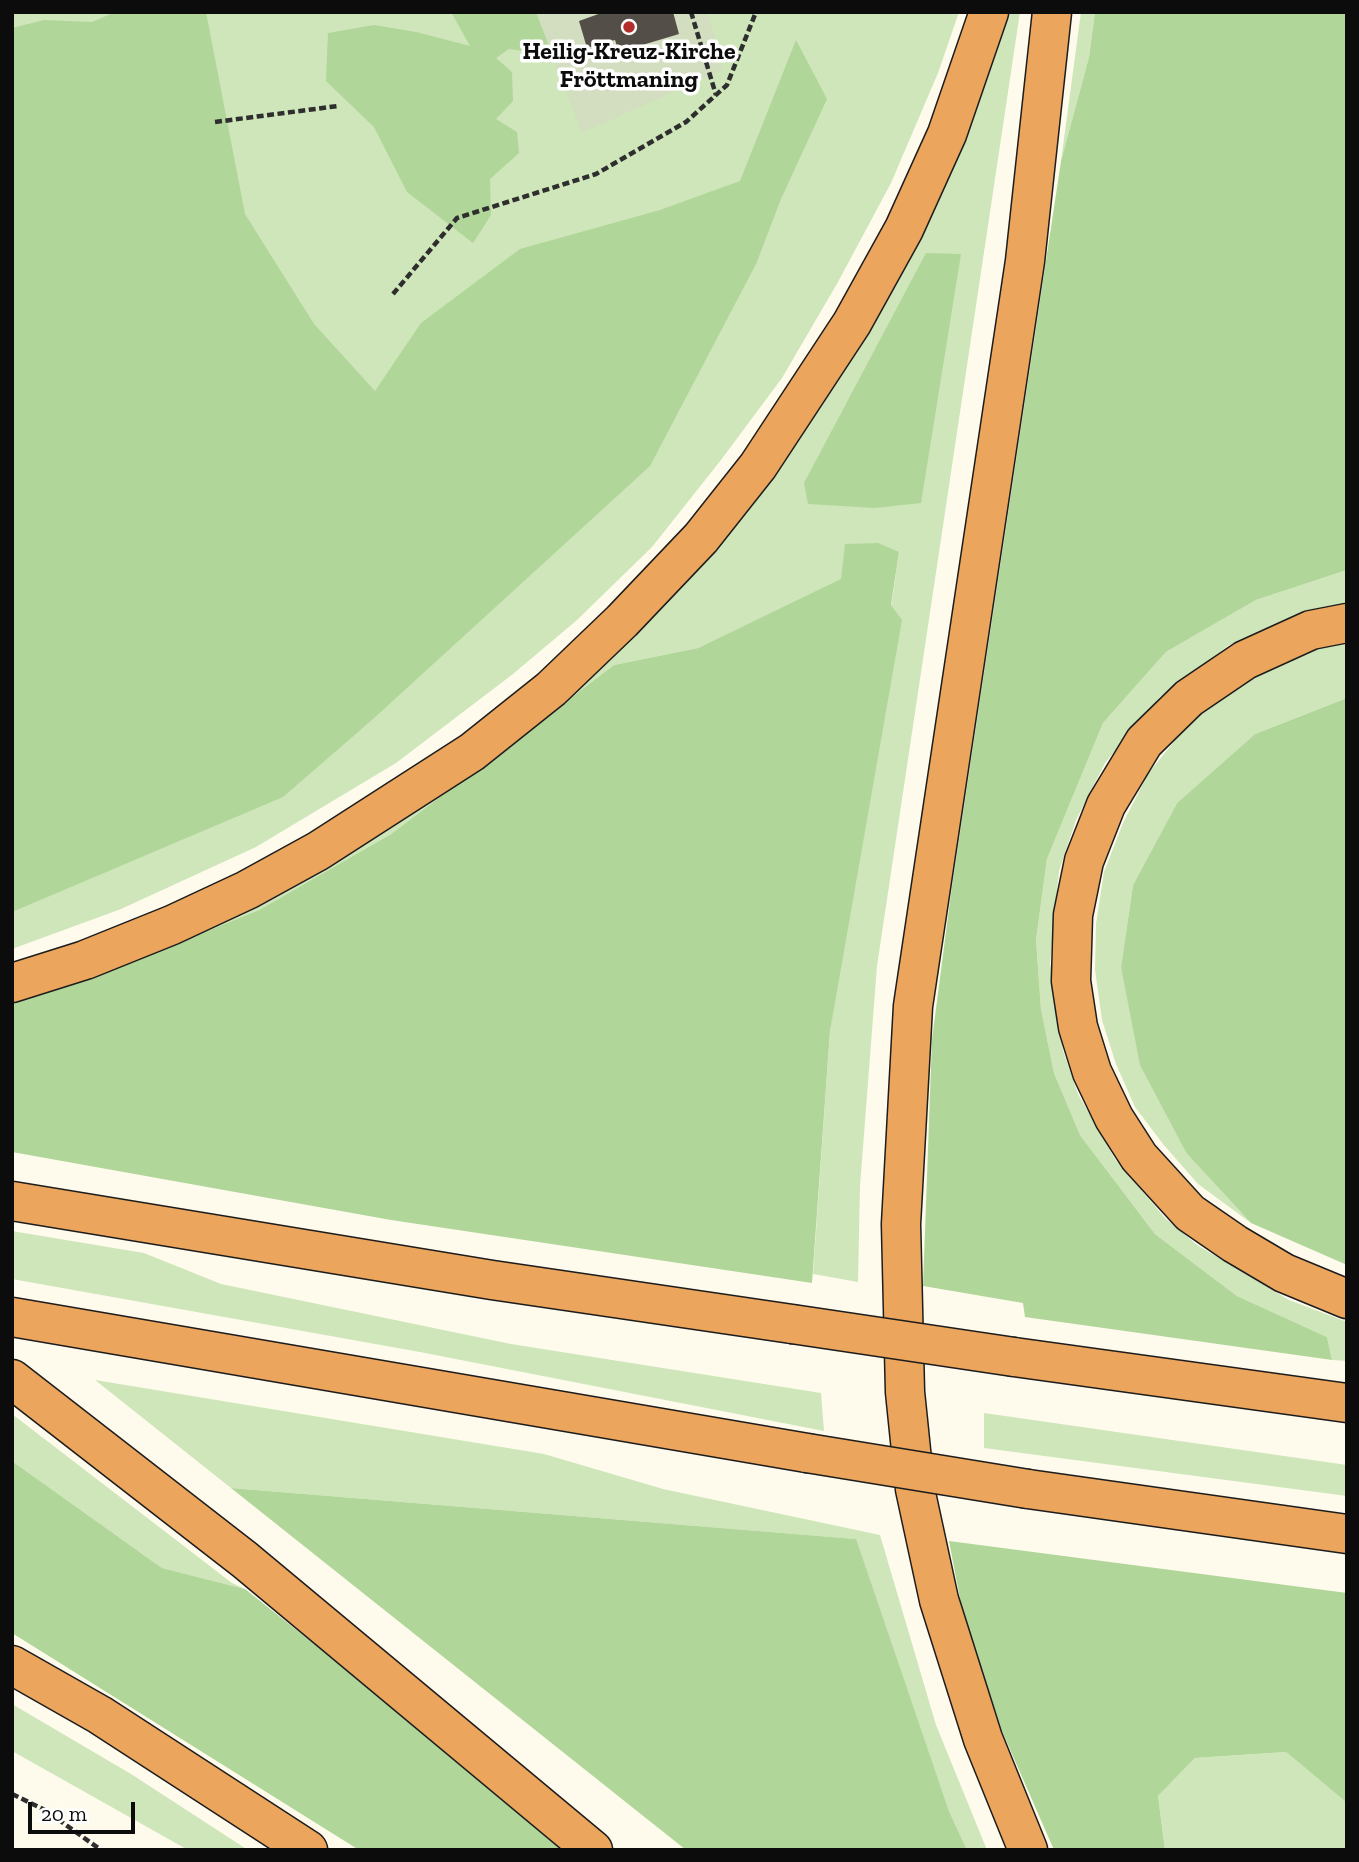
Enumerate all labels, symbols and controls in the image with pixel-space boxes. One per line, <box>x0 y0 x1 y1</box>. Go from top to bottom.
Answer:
marker: Heilig-Kreuz-Kirche Fröttmaning <box>621 19 637 35</box>
place label: Heilig-Kreuz-Kirche Fröttmaning <box>522 38 736 94</box>
scale bar <box>32 1788 138 1832</box>
text: 20 m <box>41 1801 87 1826</box>

